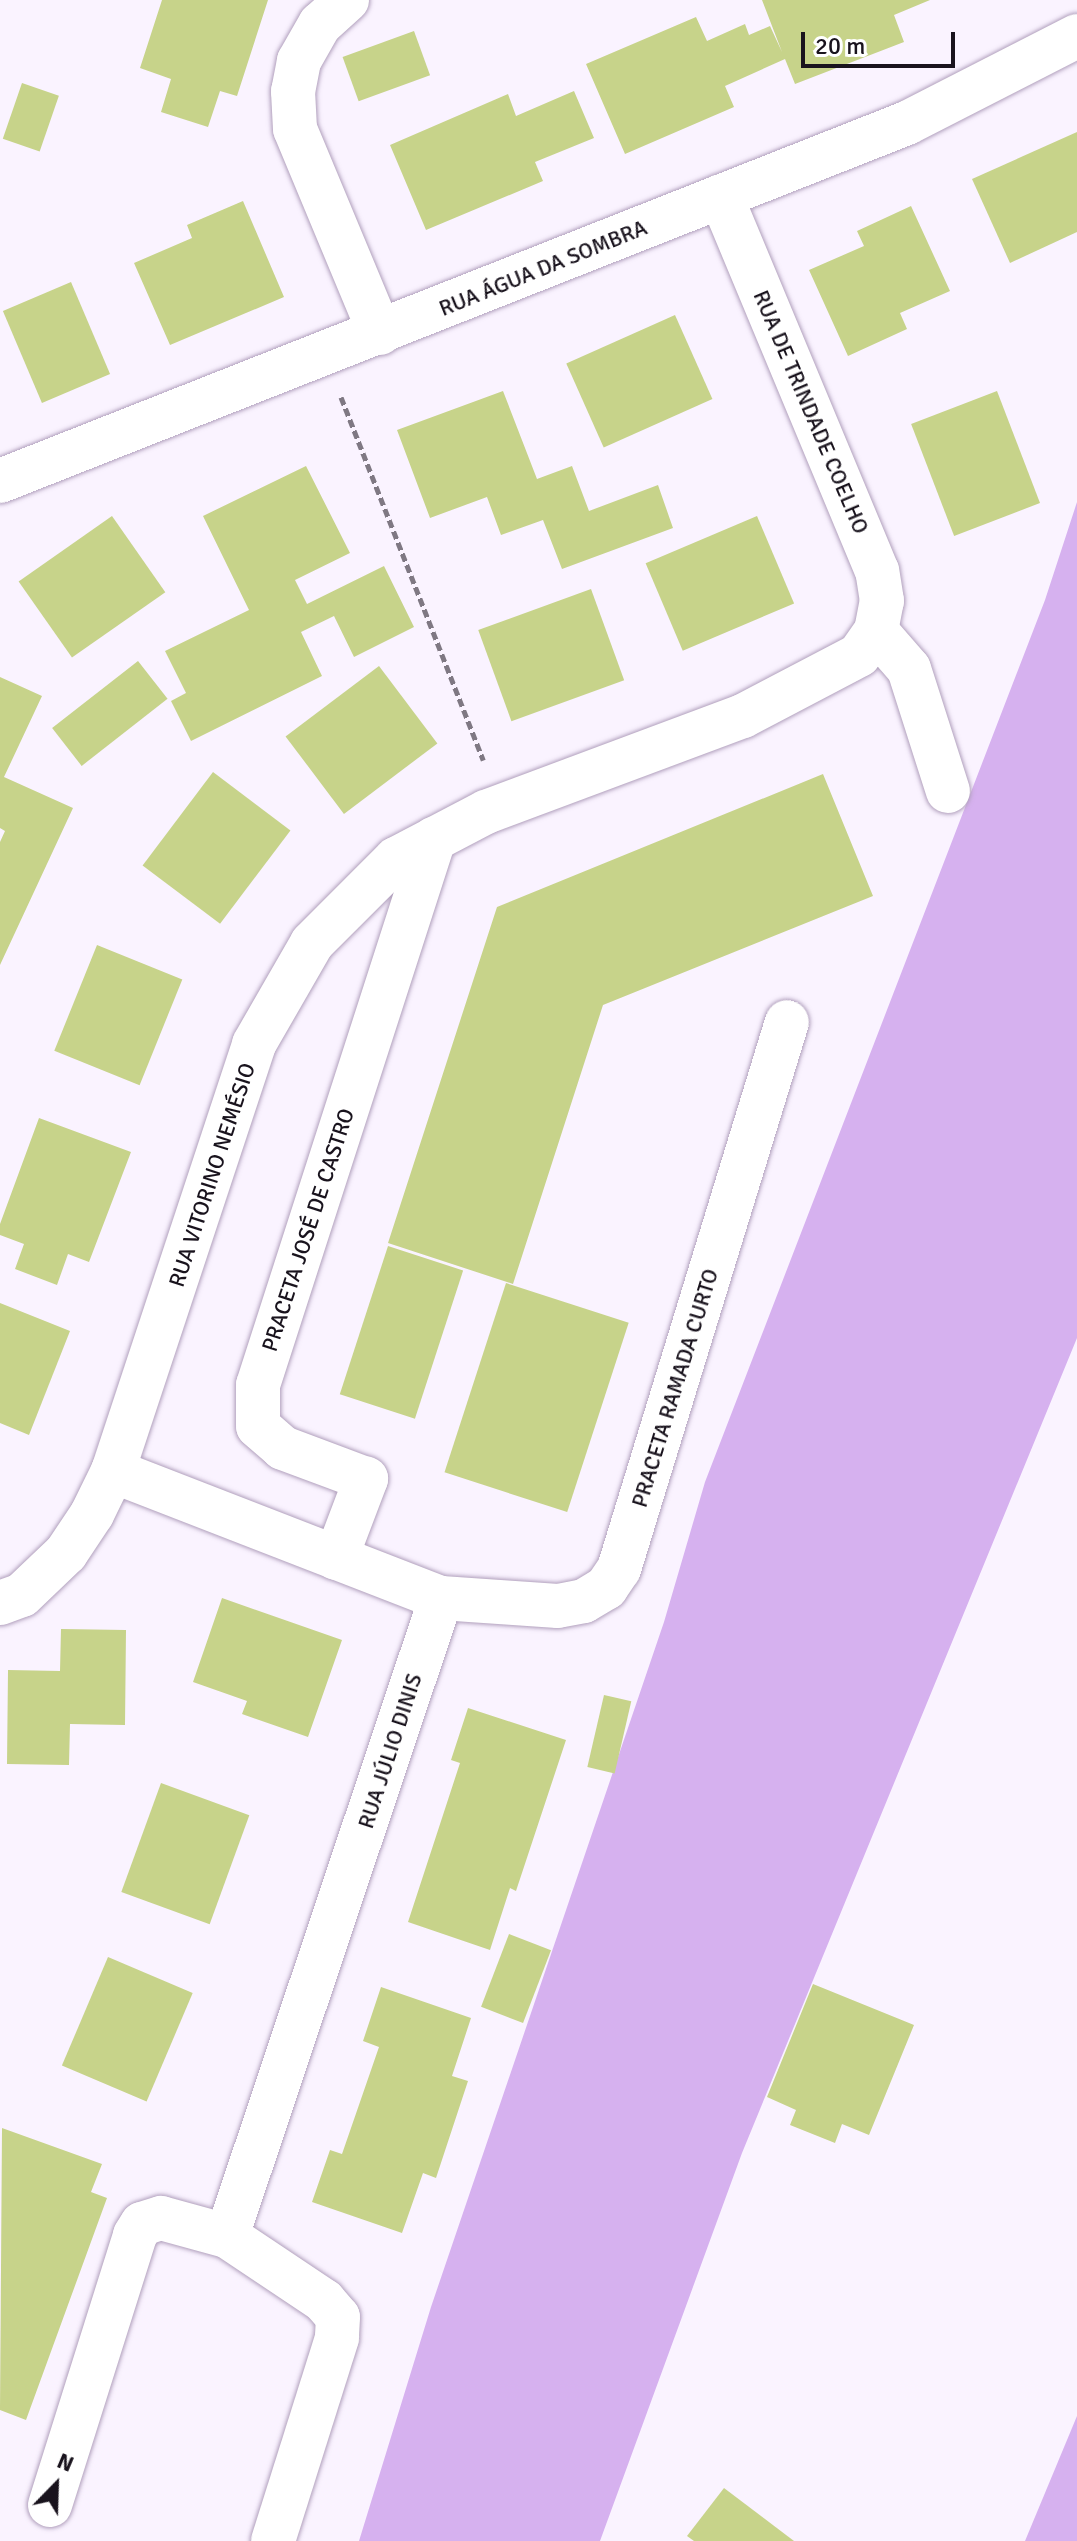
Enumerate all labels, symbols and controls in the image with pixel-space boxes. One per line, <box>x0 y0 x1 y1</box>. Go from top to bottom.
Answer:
scale bar <box>805 16 959 66</box>
text: 20 m <box>815 31 865 61</box>
street label: RUA ÁGUA DA SOMBRA <box>435 214 651 322</box>
street label: RUA DE TRINDADE COELHO <box>748 286 874 538</box>
street label: RUA VITORINO NEMÉSIO <box>163 1060 261 1290</box>
street label: PRACETA JOSÉ DE CASTRO <box>256 1105 360 1355</box>
street label: PRACETA RAMADA CURTO <box>626 1266 724 1510</box>
street label: RUA JÚLIO DINIS <box>352 1670 428 1832</box>
north arrow <box>16 2445 96 2525</box>
text: N <box>53 2447 78 2478</box>

